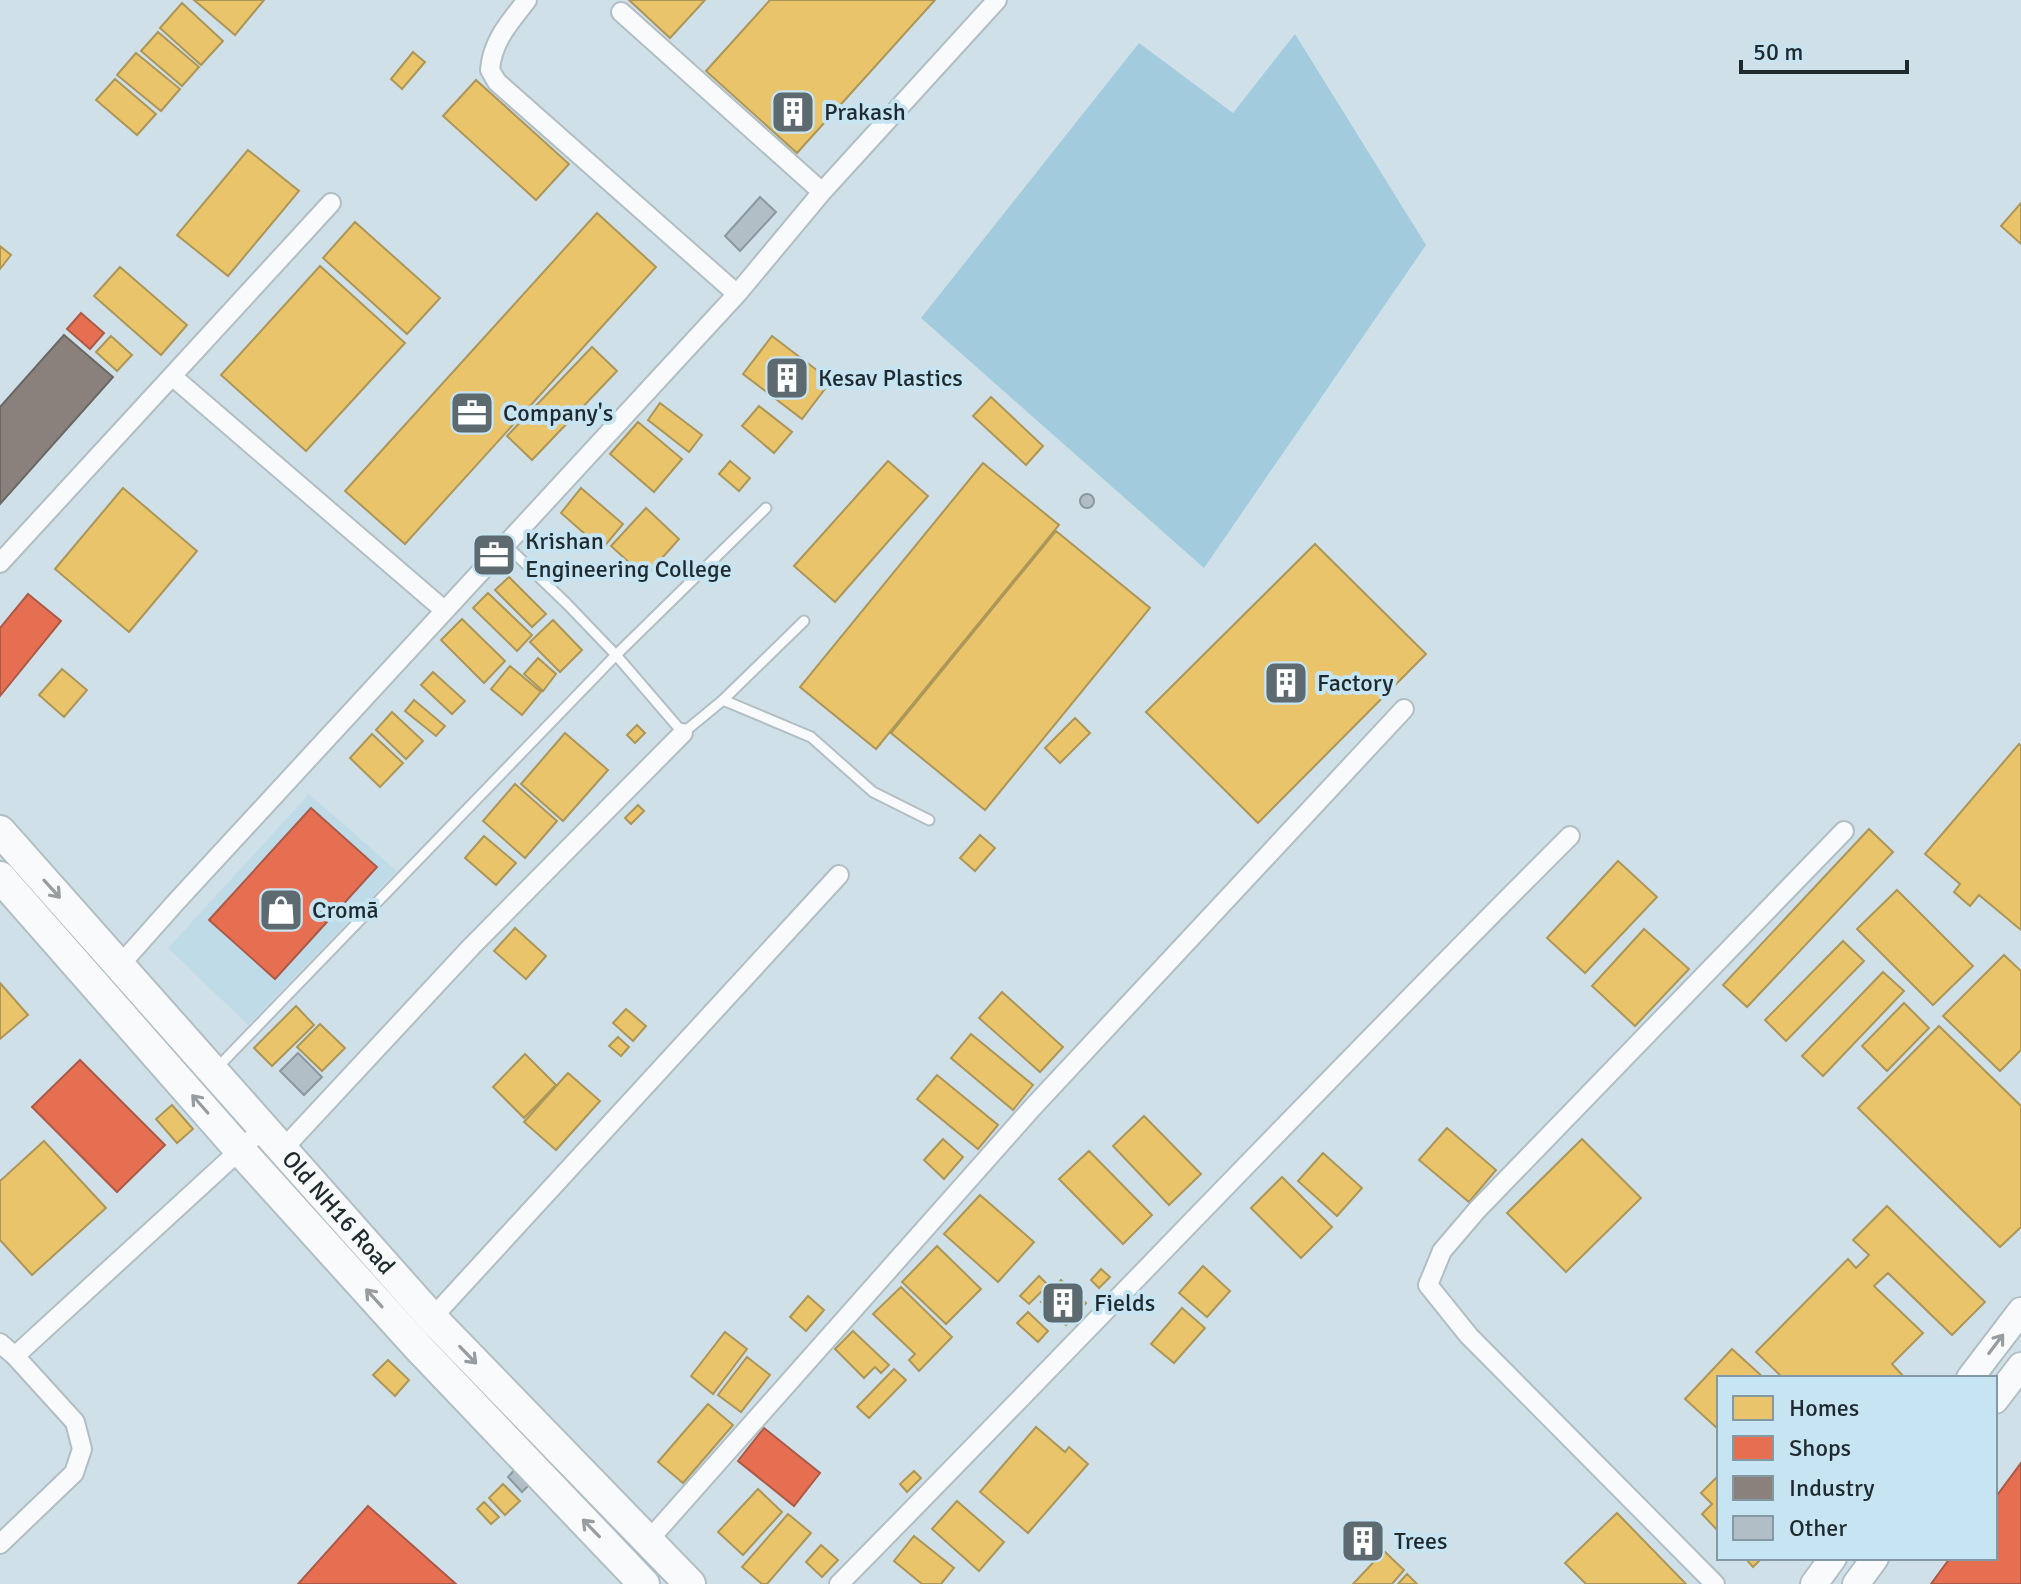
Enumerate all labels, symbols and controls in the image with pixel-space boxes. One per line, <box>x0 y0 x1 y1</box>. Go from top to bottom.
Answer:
scale bar <box>1741 24 1907 74</box>
text: 50 m <box>1753 37 1803 67</box>
building icon: Prakash <box>769 88 817 136</box>
place label: Prakash <box>824 97 906 127</box>
building icon: Kesav Plastics <box>763 354 811 402</box>
place label: Kesav Plastics <box>818 363 963 393</box>
office icon: Company's <box>448 389 496 437</box>
place label: Company's <box>503 398 613 428</box>
place label: Krishan Engineering College <box>525 526 732 584</box>
office icon: Krishan Engineering College <box>470 531 518 579</box>
building icon: Factory <box>1262 659 1310 707</box>
place label: Factory <box>1317 668 1393 698</box>
one-way arrow <box>43 879 61 899</box>
shop icon: Cromā <box>257 886 305 934</box>
place label: Cromā <box>312 895 379 925</box>
one-way arrow <box>191 1095 209 1115</box>
street label: Old NH16 Road <box>276 1144 401 1281</box>
building icon: Fields <box>1039 1279 1087 1327</box>
one-way arrow <box>365 1288 383 1308</box>
place label: Fields <box>1094 1288 1155 1318</box>
one-way arrow <box>1987 1334 2004 1356</box>
one-way arrow <box>458 1345 477 1364</box>
legend <box>1717 1376 1997 1560</box>
text: Homes <box>1789 1393 1859 1423</box>
text: Shops <box>1789 1433 1851 1463</box>
text: Industry <box>1789 1473 1875 1503</box>
text: Other <box>1789 1513 1847 1543</box>
building icon: Trees <box>1339 1517 1387 1565</box>
one-way arrow <box>582 1518 600 1538</box>
place label: Trees <box>1394 1526 1448 1556</box>

